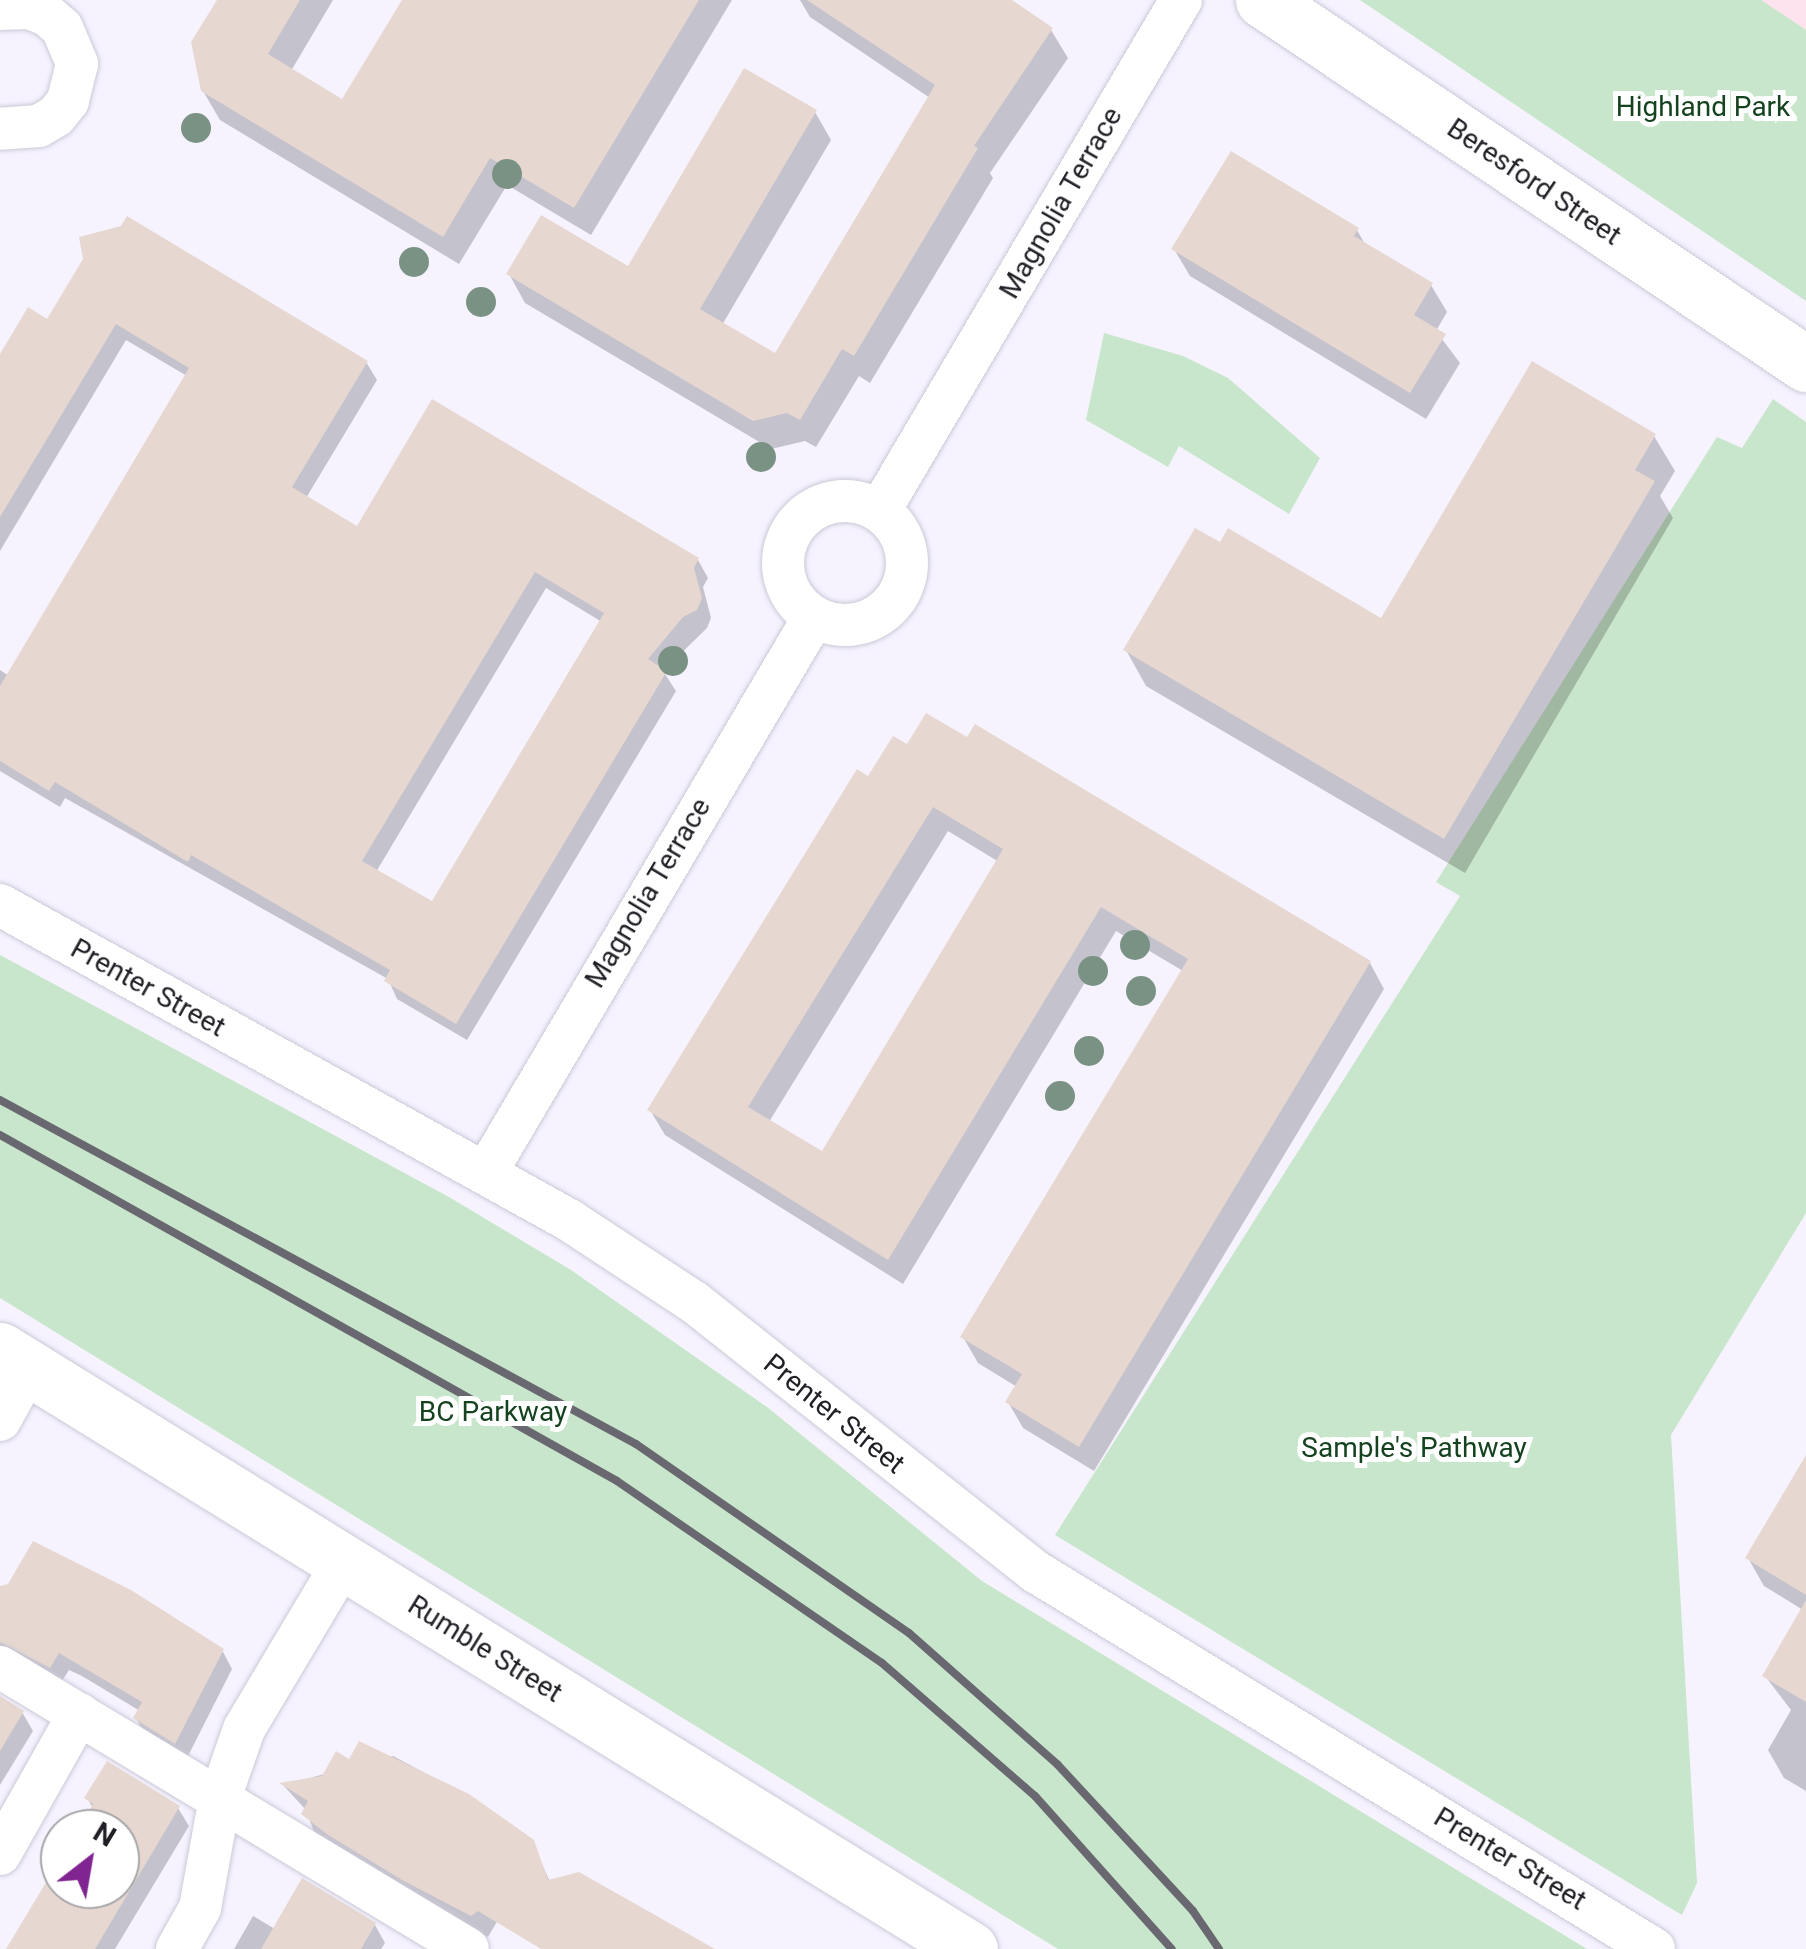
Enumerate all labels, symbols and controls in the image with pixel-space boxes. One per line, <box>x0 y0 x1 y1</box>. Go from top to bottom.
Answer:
park label: Highland Park <box>1616 90 1790 124</box>
street label: Magnolia Terrace <box>992 101 1130 305</box>
street label: Beresford Street <box>1441 111 1627 253</box>
street label: Magnolia Terrace <box>578 792 718 994</box>
street label: Prenter Street <box>65 932 231 1044</box>
street label: Prenter Street <box>757 1347 911 1481</box>
park label: BC Parkway <box>419 1395 567 1429</box>
park label: Sample's Pathway <box>1301 1431 1527 1465</box>
street label: Rumble Street <box>402 1588 568 1710</box>
street label: Prenter Street <box>1428 1800 1592 1918</box>
north arrow <box>40 1809 140 1909</box>
text: N <box>88 1815 122 1854</box>

